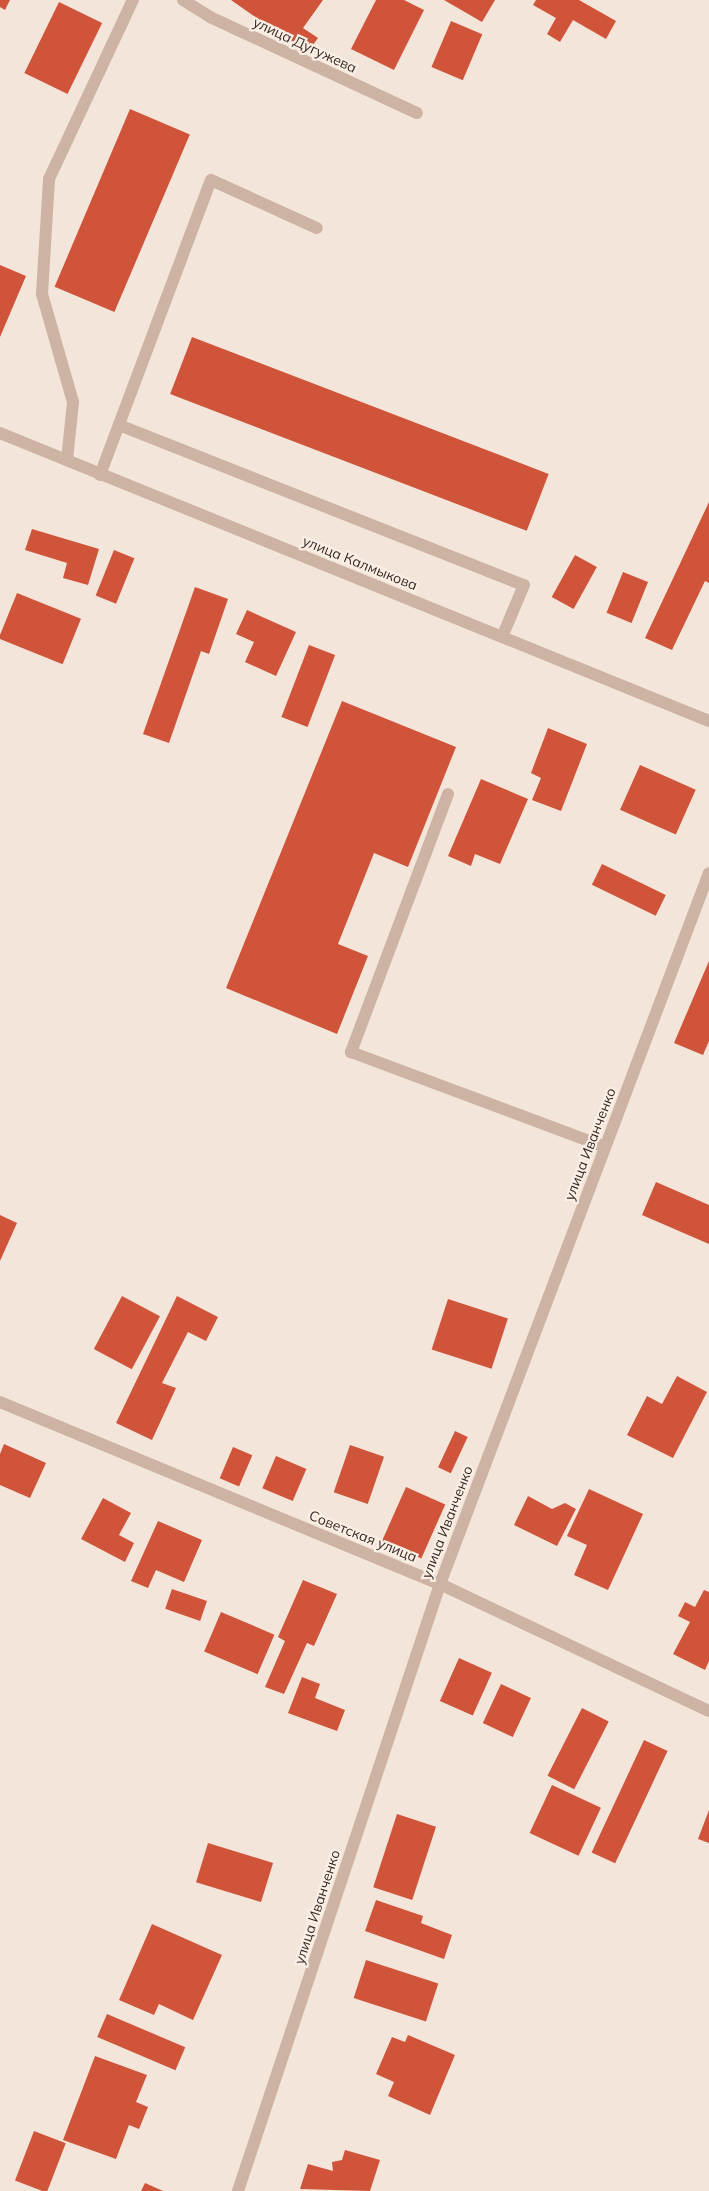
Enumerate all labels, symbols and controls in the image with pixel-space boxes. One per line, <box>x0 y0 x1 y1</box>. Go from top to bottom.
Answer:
street label: улица Дугужева <box>251 14 359 76</box>
street label: улица Калмыкова <box>300 532 420 594</box>
street label: улица Иванченко <box>561 1085 619 1203</box>
street label: улица Иванченко <box>418 1463 476 1581</box>
street label: Советская улица <box>307 1507 419 1565</box>
street label: улица Иванченко <box>291 1848 343 1966</box>

